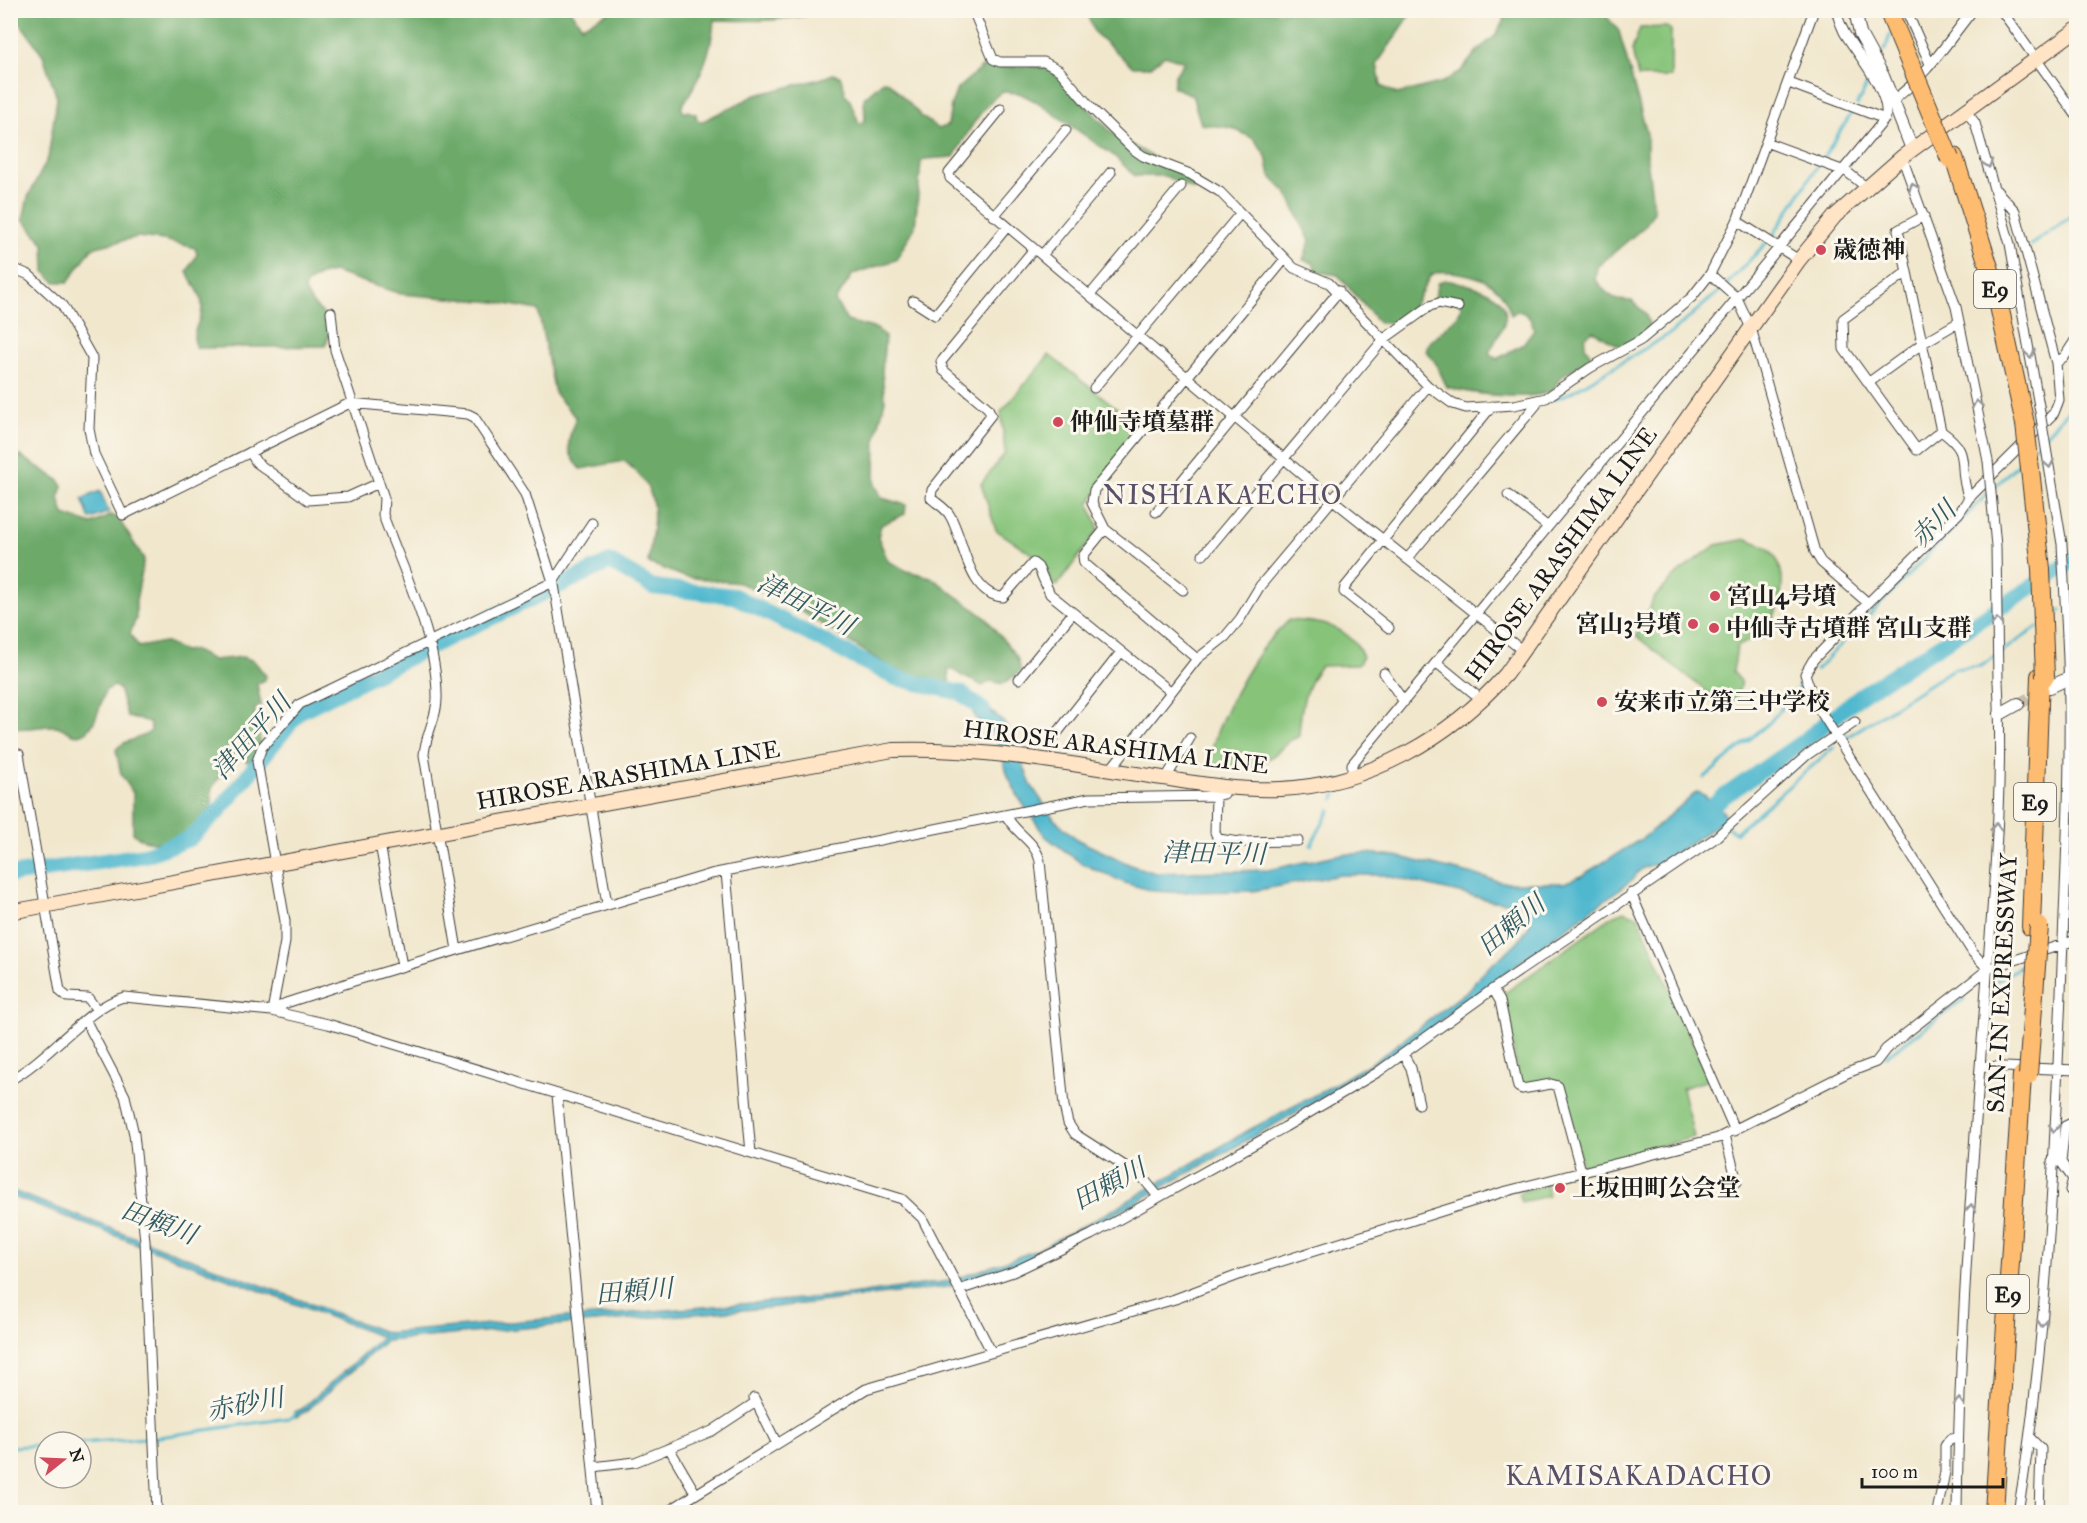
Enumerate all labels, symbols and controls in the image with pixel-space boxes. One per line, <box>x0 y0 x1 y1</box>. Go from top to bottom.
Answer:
one-way arrow <box>1981 158 1993 169</box>
one-way arrow <box>1907 182 1920 192</box>
place label: 歳徳神 <box>1833 235 1905 265</box>
marker: 歳徳神 <box>1814 243 1828 257</box>
road number: E9 <box>1974 270 2016 308</box>
one-way arrow <box>2023 349 2036 359</box>
one-way arrow <box>1971 399 1984 409</box>
place label: 仲仙寺墳墓群 <box>1070 407 1214 437</box>
marker: 仲仙寺墳墓群 <box>1051 415 1065 429</box>
street label: HIROSE ARASHIMA LINE <box>1458 421 1664 687</box>
one-way arrow <box>2042 458 2055 468</box>
district label: NISHIAKAECHO <box>1103 478 1343 511</box>
water label: 赤川 <box>1903 492 1965 554</box>
water label: 津田平川 <box>752 566 862 643</box>
place label: 宮山4号墳 <box>1727 581 1836 611</box>
marker: 宮山4号墳 <box>1708 589 1722 603</box>
place label: 宮山3号墳 <box>1575 609 1681 639</box>
place label: 中仙寺古墳群 宮山支群 <box>1726 613 1971 643</box>
marker: 宮山3号墳 <box>1686 617 1700 631</box>
one-way arrow <box>1991 618 2003 627</box>
marker: 中仙寺古墳群 宮山支群 <box>1707 621 1721 635</box>
water label: 津田平川 <box>204 684 300 785</box>
place label: 安来市立第三中学校 <box>1614 687 1830 717</box>
marker: 安来市立第三中学校 <box>1595 695 1609 709</box>
street label: HIROSE ARASHIMA LINE <box>962 713 1270 781</box>
street label: HIROSE ARASHIMA LINE <box>474 734 782 816</box>
road number: E9 <box>2014 783 2056 821</box>
one-way arrow <box>1990 823 2002 832</box>
water label: 津田平川 <box>1162 836 1269 870</box>
street label: SAN-IN EXPRESSWAY <box>1980 852 2024 1114</box>
water label: 田頼川 <box>1471 886 1553 962</box>
one-way arrow <box>2048 1124 2061 1133</box>
water label: 田頼川 <box>1067 1150 1154 1216</box>
place label: 上坂田町公会堂 <box>1572 1173 1740 1203</box>
marker: 上坂田町公会堂 <box>1553 1181 1567 1195</box>
water label: 田頼川 <box>117 1193 204 1252</box>
one-way arrow <box>1965 1203 1978 1212</box>
water label: 田頼川 <box>594 1271 677 1310</box>
road number: E9 <box>1987 1275 2029 1313</box>
one-way arrow <box>2036 1318 2049 1327</box>
water label: 赤砂川 <box>204 1380 289 1427</box>
one-way arrow <box>1952 1398 1965 1407</box>
north arrow <box>33 1430 93 1490</box>
text: N <box>66 1446 88 1465</box>
scale bar <box>1862 1451 2003 1489</box>
district label: KAMISAKADACHO <box>1505 1459 1773 1492</box>
text: 100 m <box>1871 1461 1918 1483</box>

